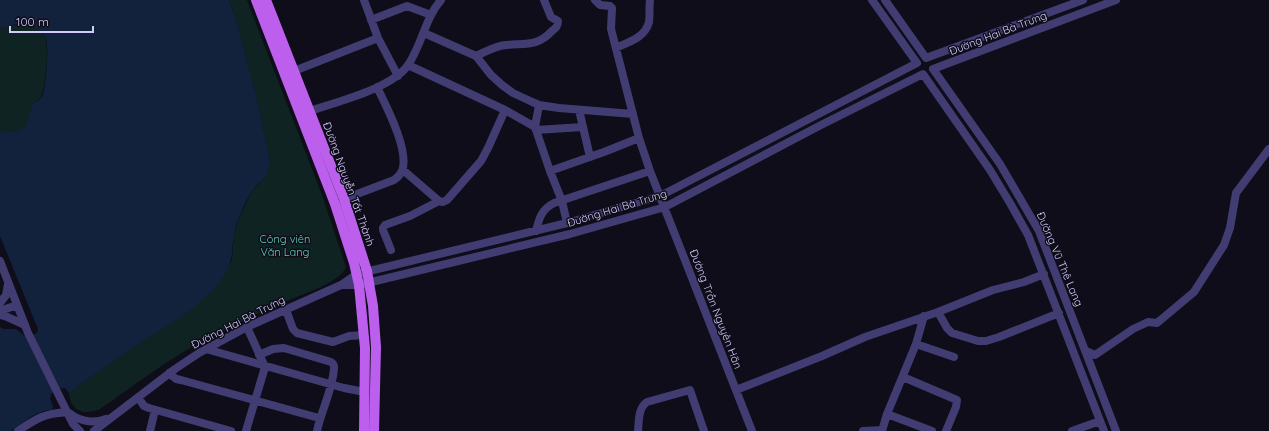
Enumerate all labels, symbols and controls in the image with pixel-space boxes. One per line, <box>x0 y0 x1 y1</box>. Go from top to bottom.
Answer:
scale bar <box>10 8 93 34</box>
street label: Đường Hai Bà Trưng <box>947 8 1049 58</box>
text: 100 m <box>16 14 49 29</box>
street label: Đường Nguyễn Tất Thành <box>320 120 378 248</box>
street label: Đường Hai Bà Trưng <box>565 186 669 230</box>
street label: Đường Vũ Thê Lang <box>1034 210 1086 308</box>
park label: Công viên Văn Lang <box>260 232 310 259</box>
street label: Đường Trần Nguyên Hãn <box>687 247 745 371</box>
street label: Đường Hai Bà Trưng <box>189 292 287 352</box>

